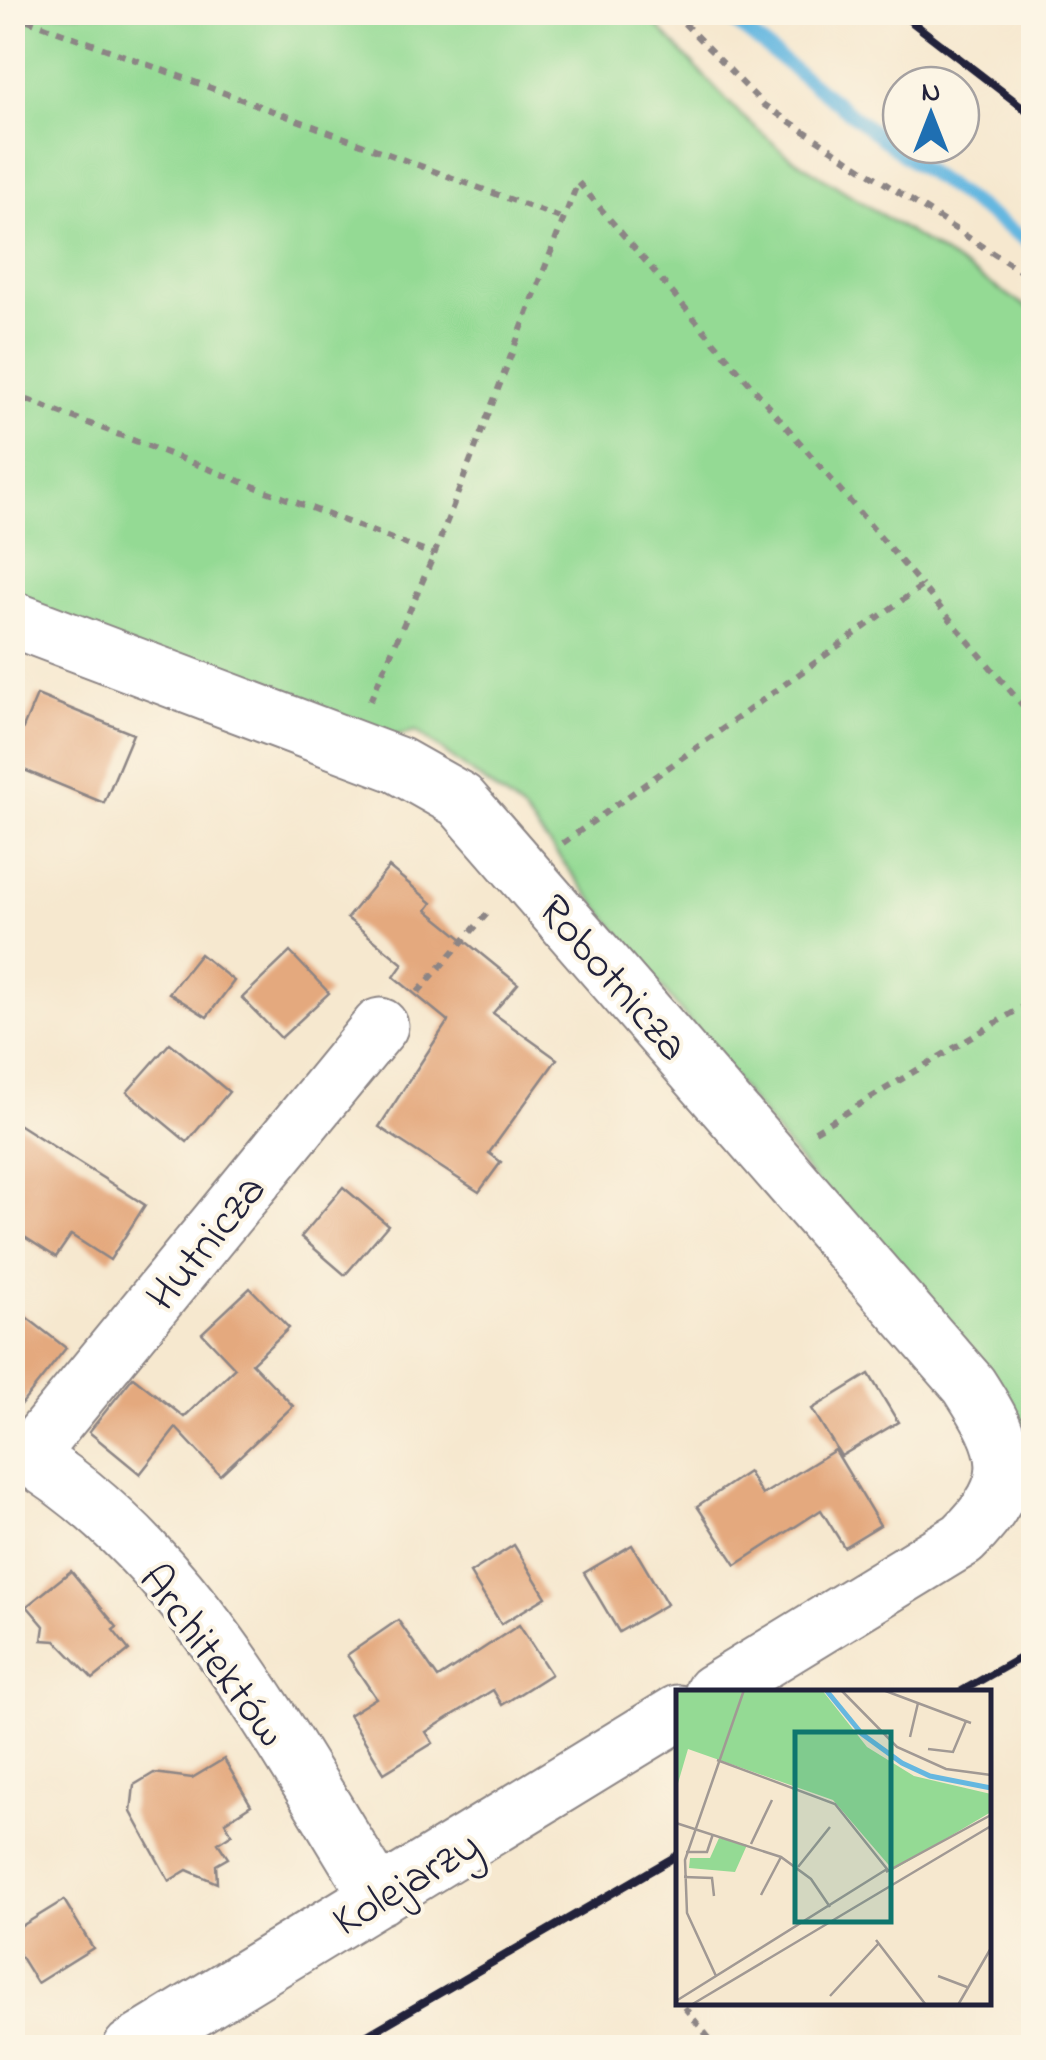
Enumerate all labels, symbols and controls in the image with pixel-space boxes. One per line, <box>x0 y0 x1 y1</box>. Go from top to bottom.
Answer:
north arrow <box>881 65 981 165</box>
text: N <box>922 73 940 114</box>
street label: Robotnicza <box>520 881 703 1077</box>
street label: Hutnicza <box>132 1161 284 1327</box>
street label: Architektów <box>120 1552 302 1762</box>
inset map <box>676 1690 991 2005</box>
street label: Kolejarzy <box>321 1815 494 1955</box>

